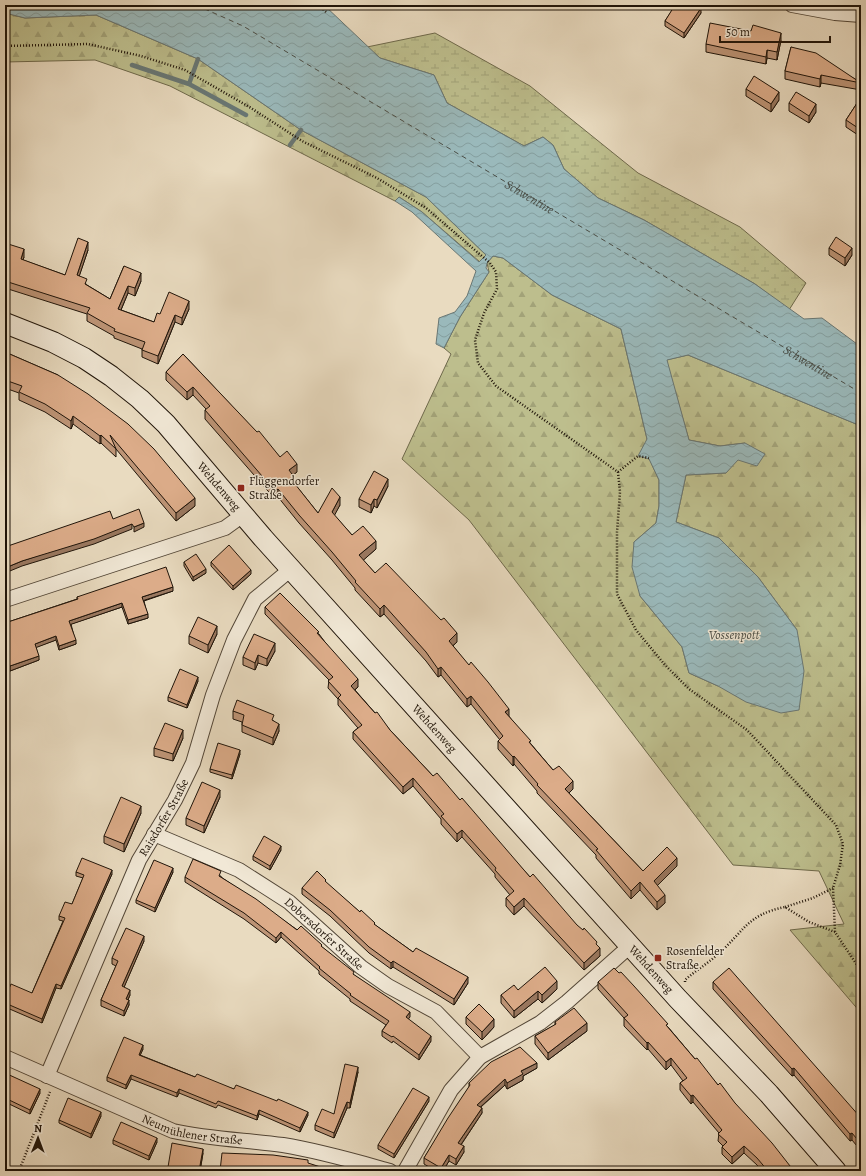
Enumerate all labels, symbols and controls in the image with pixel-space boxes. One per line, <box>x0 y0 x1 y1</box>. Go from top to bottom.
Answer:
scale bar <box>720 18 830 44</box>
text: 50 m <box>726 24 750 40</box>
water label: Schwentine <box>502 175 558 218</box>
water label: Schwentine <box>780 341 836 384</box>
street label: Wehdenweg <box>193 458 245 514</box>
place label: Flüggendorfer Straße <box>249 473 320 503</box>
marker: Flüggendorfer Straße <box>236 483 246 493</box>
water label: Vossenpott <box>709 626 761 643</box>
street label: Wehdenweg <box>408 700 460 756</box>
street label: Raisdorfer Straße <box>135 776 192 859</box>
street label: Dobersdorfer Straße <box>281 894 367 974</box>
street label: Wehdenweg <box>625 941 677 997</box>
place label: Rosenfelder Straße <box>666 943 725 973</box>
marker: Rosenfelder Straße <box>653 953 663 963</box>
street label: Neumühlener Straße <box>139 1110 243 1149</box>
north arrow <box>18 1118 58 1158</box>
text: N <box>34 1121 42 1136</box>

